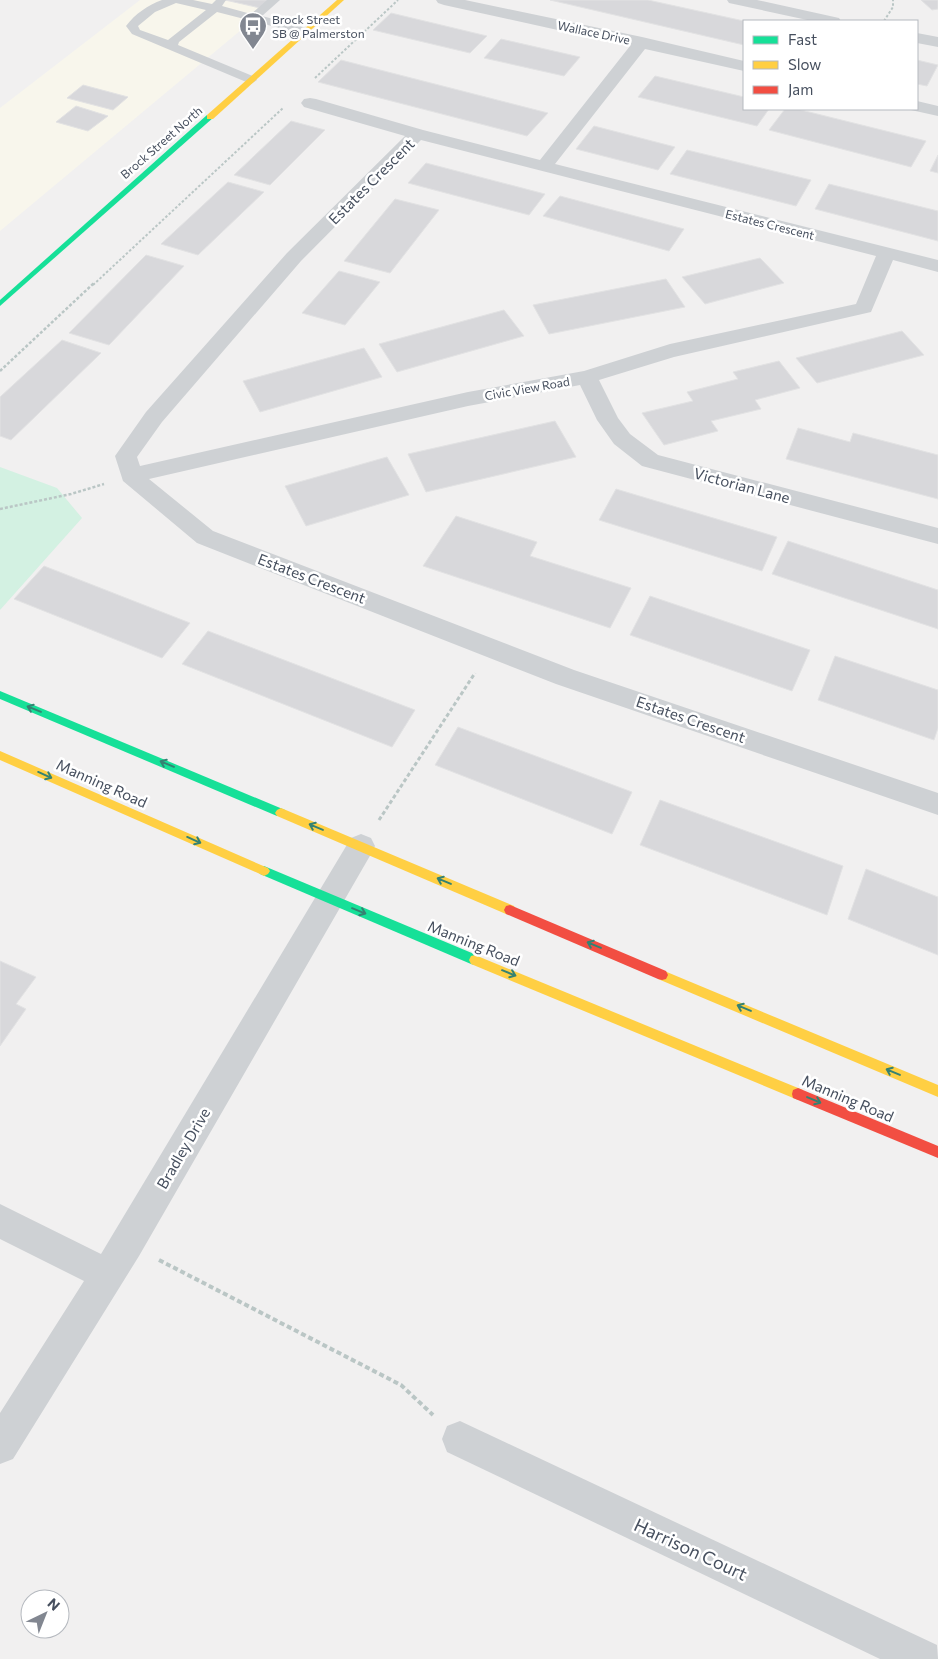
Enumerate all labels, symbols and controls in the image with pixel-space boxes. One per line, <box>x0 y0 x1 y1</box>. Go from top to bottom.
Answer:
bus stop icon: Brock Street SB @ Palmerston <box>238 11 268 50</box>
place label: Brock Street SB @ Palmerston <box>272 12 365 40</box>
street label: Wallace Drive <box>556 17 632 47</box>
legend <box>743 20 918 110</box>
text: Fast <box>788 30 817 48</box>
text: Slow <box>788 55 821 73</box>
text: Jam <box>788 80 813 98</box>
street label: Brock Street North <box>117 103 205 181</box>
street label: Estates Crescent <box>324 134 418 228</box>
street label: Estates Crescent <box>724 206 816 242</box>
street label: Civic View Road <box>483 374 571 402</box>
street label: Victorian Lane <box>692 464 792 506</box>
street label: Estates Crescent <box>256 549 368 607</box>
street label: Estates Crescent <box>634 692 748 746</box>
one-way arrow <box>27 704 42 713</box>
street label: Manning Road <box>54 755 150 811</box>
one-way arrow <box>159 759 174 768</box>
one-way arrow <box>37 770 52 780</box>
one-way arrow <box>309 822 324 832</box>
one-way arrow <box>186 835 201 845</box>
one-way arrow <box>437 876 452 886</box>
one-way arrow <box>351 907 366 917</box>
street label: Manning Road <box>425 916 523 970</box>
one-way arrow <box>587 939 602 949</box>
one-way arrow <box>501 969 516 979</box>
one-way arrow <box>736 1003 751 1012</box>
one-way arrow <box>886 1066 901 1076</box>
street label: Manning Road <box>800 1071 896 1125</box>
one-way arrow <box>806 1096 821 1105</box>
street label: Bradley Drive <box>153 1104 213 1192</box>
street label: Harrison Court <box>631 1513 751 1585</box>
north arrow <box>20 1589 70 1639</box>
text: N <box>45 1594 64 1614</box>

